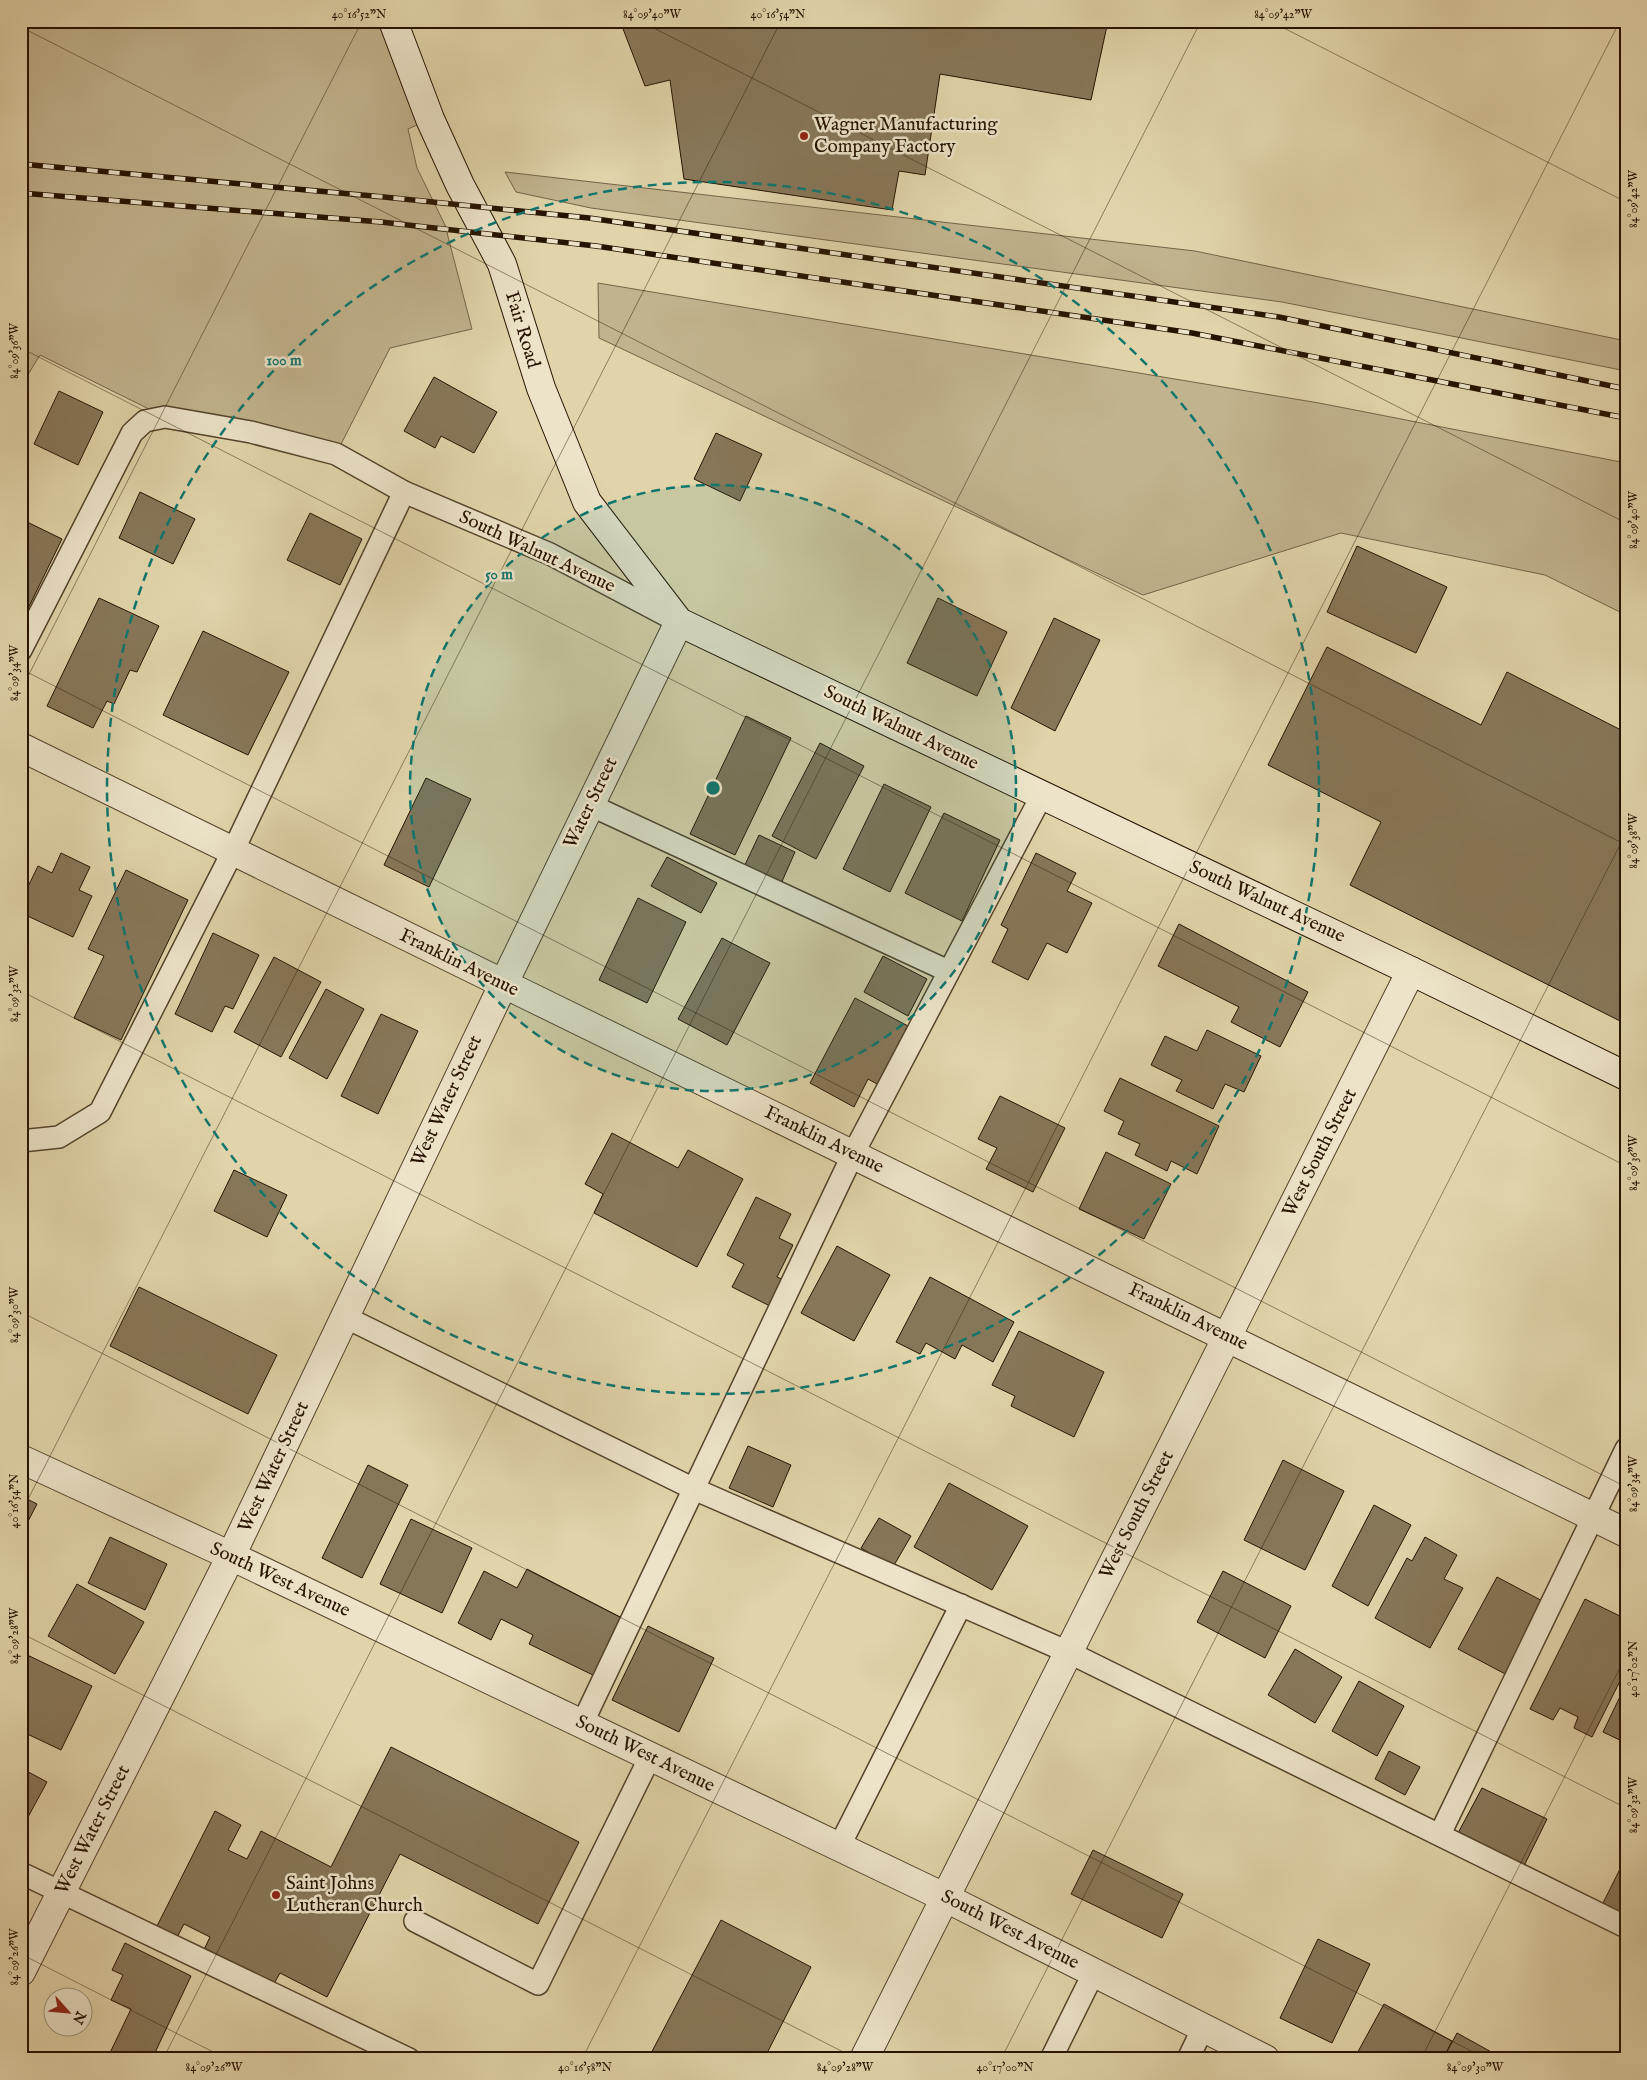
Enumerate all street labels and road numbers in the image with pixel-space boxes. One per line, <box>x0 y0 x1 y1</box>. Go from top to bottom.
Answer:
street label: Fair Road <box>499 289 545 372</box>
street label: South Walnut Avenue <box>455 505 619 599</box>
street label: South Walnut Avenue <box>820 680 983 776</box>
street label: Water Street <box>559 753 624 853</box>
street label: South Walnut Avenue <box>1185 855 1349 949</box>
street label: Franklin Avenue <box>395 924 523 1002</box>
street label: West Water Street <box>406 1031 488 1170</box>
street label: West South Street <box>1277 1084 1363 1221</box>
street label: Franklin Avenue <box>760 1101 888 1179</box>
street label: Franklin Avenue <box>1124 1278 1252 1356</box>
street label: West Water Street <box>233 1397 315 1536</box>
street label: West South Street <box>1094 1446 1180 1583</box>
street label: South West Avenue <box>206 1537 354 1623</box>
street label: South West Avenue <box>572 1710 719 1798</box>
street label: West Water Street <box>50 1761 136 1899</box>
street label: South West Avenue <box>937 1885 1083 1975</box>

